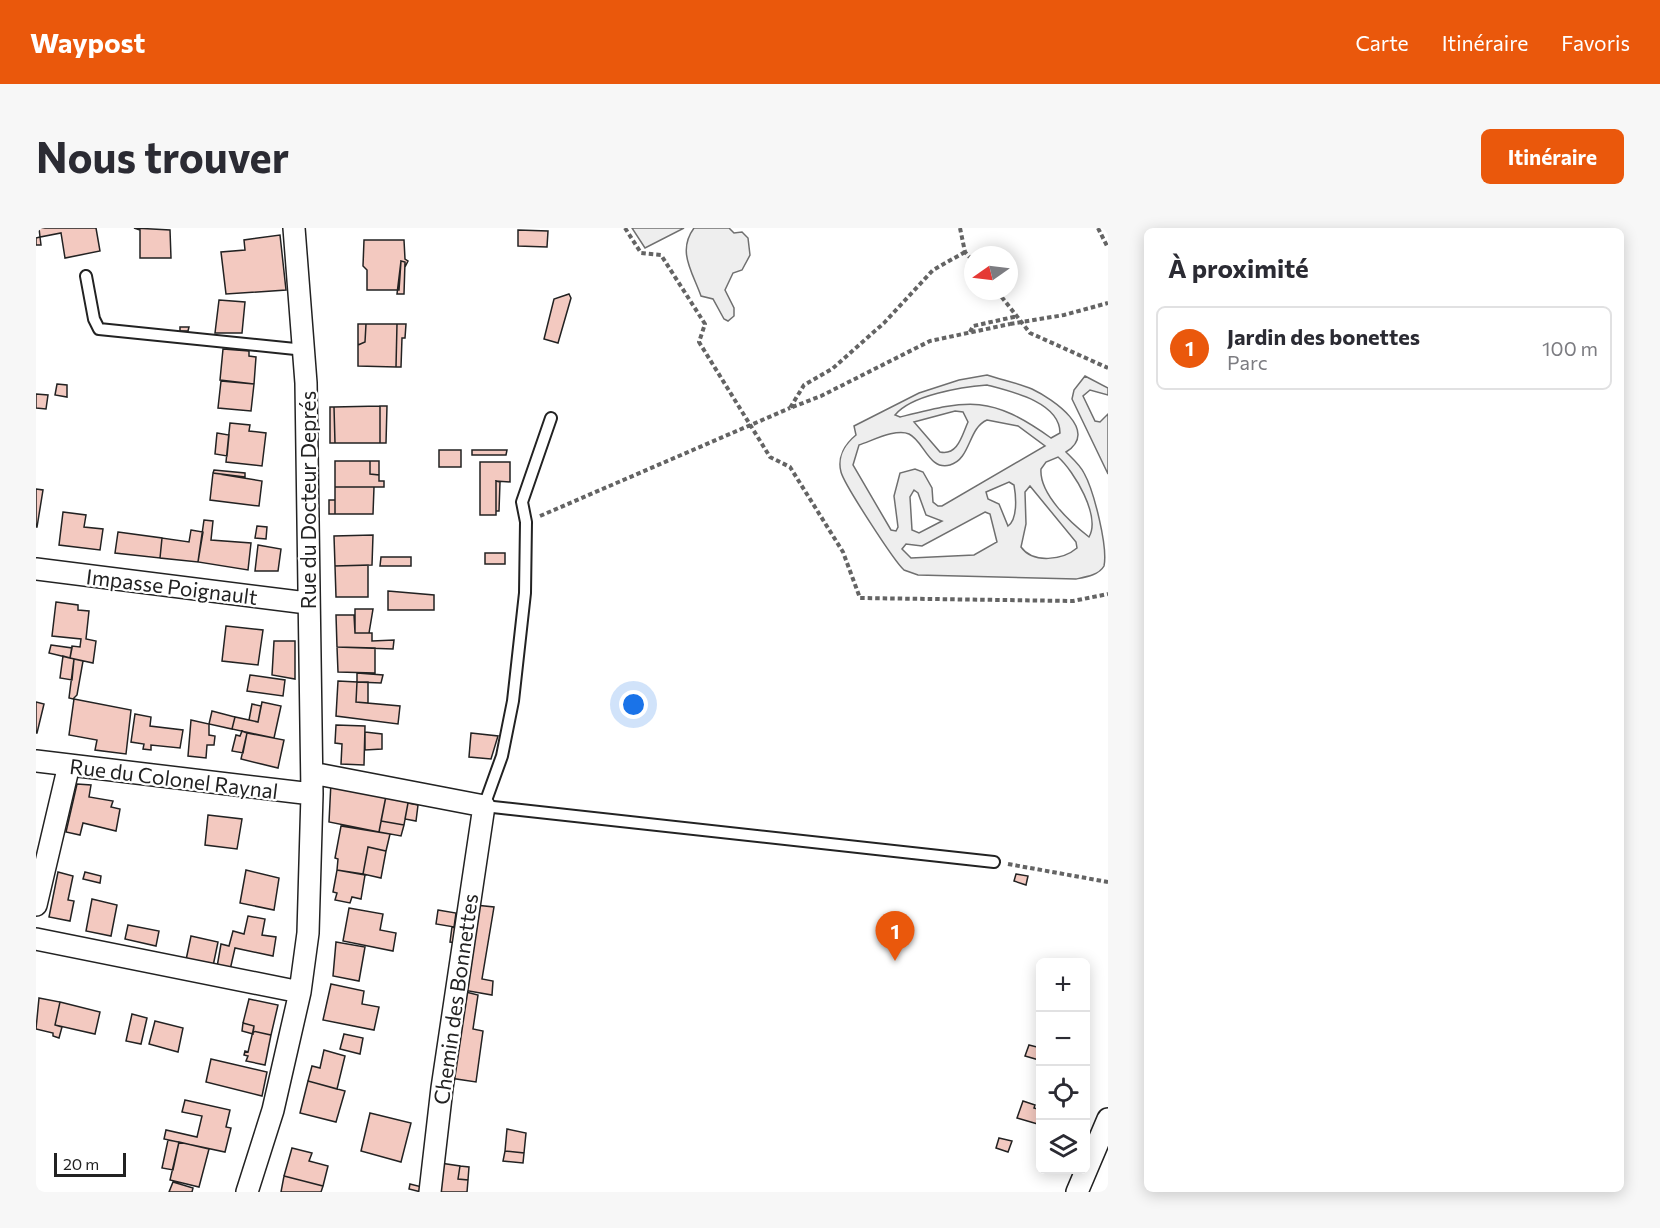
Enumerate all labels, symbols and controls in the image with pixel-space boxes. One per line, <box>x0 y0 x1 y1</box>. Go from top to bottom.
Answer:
text: Waypost <box>30 25 145 59</box>
text: Carte <box>1355 30 1409 55</box>
text: Itinéraire <box>1442 30 1528 55</box>
text: Favoris <box>1561 30 1630 55</box>
button: Itinéraire <box>1481 129 1624 184</box>
text: Nous trouver <box>36 130 289 182</box>
north arrow <box>964 246 1018 300</box>
text: À proximité <box>1168 252 1309 283</box>
text: Jardin des bonettes <box>1227 323 1420 350</box>
text: 1 <box>1185 336 1194 360</box>
text: 100 m <box>1542 336 1598 360</box>
text: Parc <box>1227 350 1268 374</box>
street label: Rue du Docteur Deprés <box>295 391 320 609</box>
street label: Impasse Poignault <box>85 563 259 609</box>
your location <box>619 690 648 719</box>
street label: Rue du Colonel Raynal <box>68 753 280 803</box>
street label: Chemin des Bonnettes <box>428 892 482 1106</box>
pin: 1 <box>876 912 914 961</box>
map controls <box>1036 958 1090 1174</box>
button: + <box>1036 958 1090 1012</box>
button: − <box>1036 1012 1090 1066</box>
button: locate <box>1036 1066 1090 1120</box>
button: layers <box>1036 1120 1090 1174</box>
scale bar <box>54 1150 126 1178</box>
text: 20 m <box>63 1154 99 1173</box>

